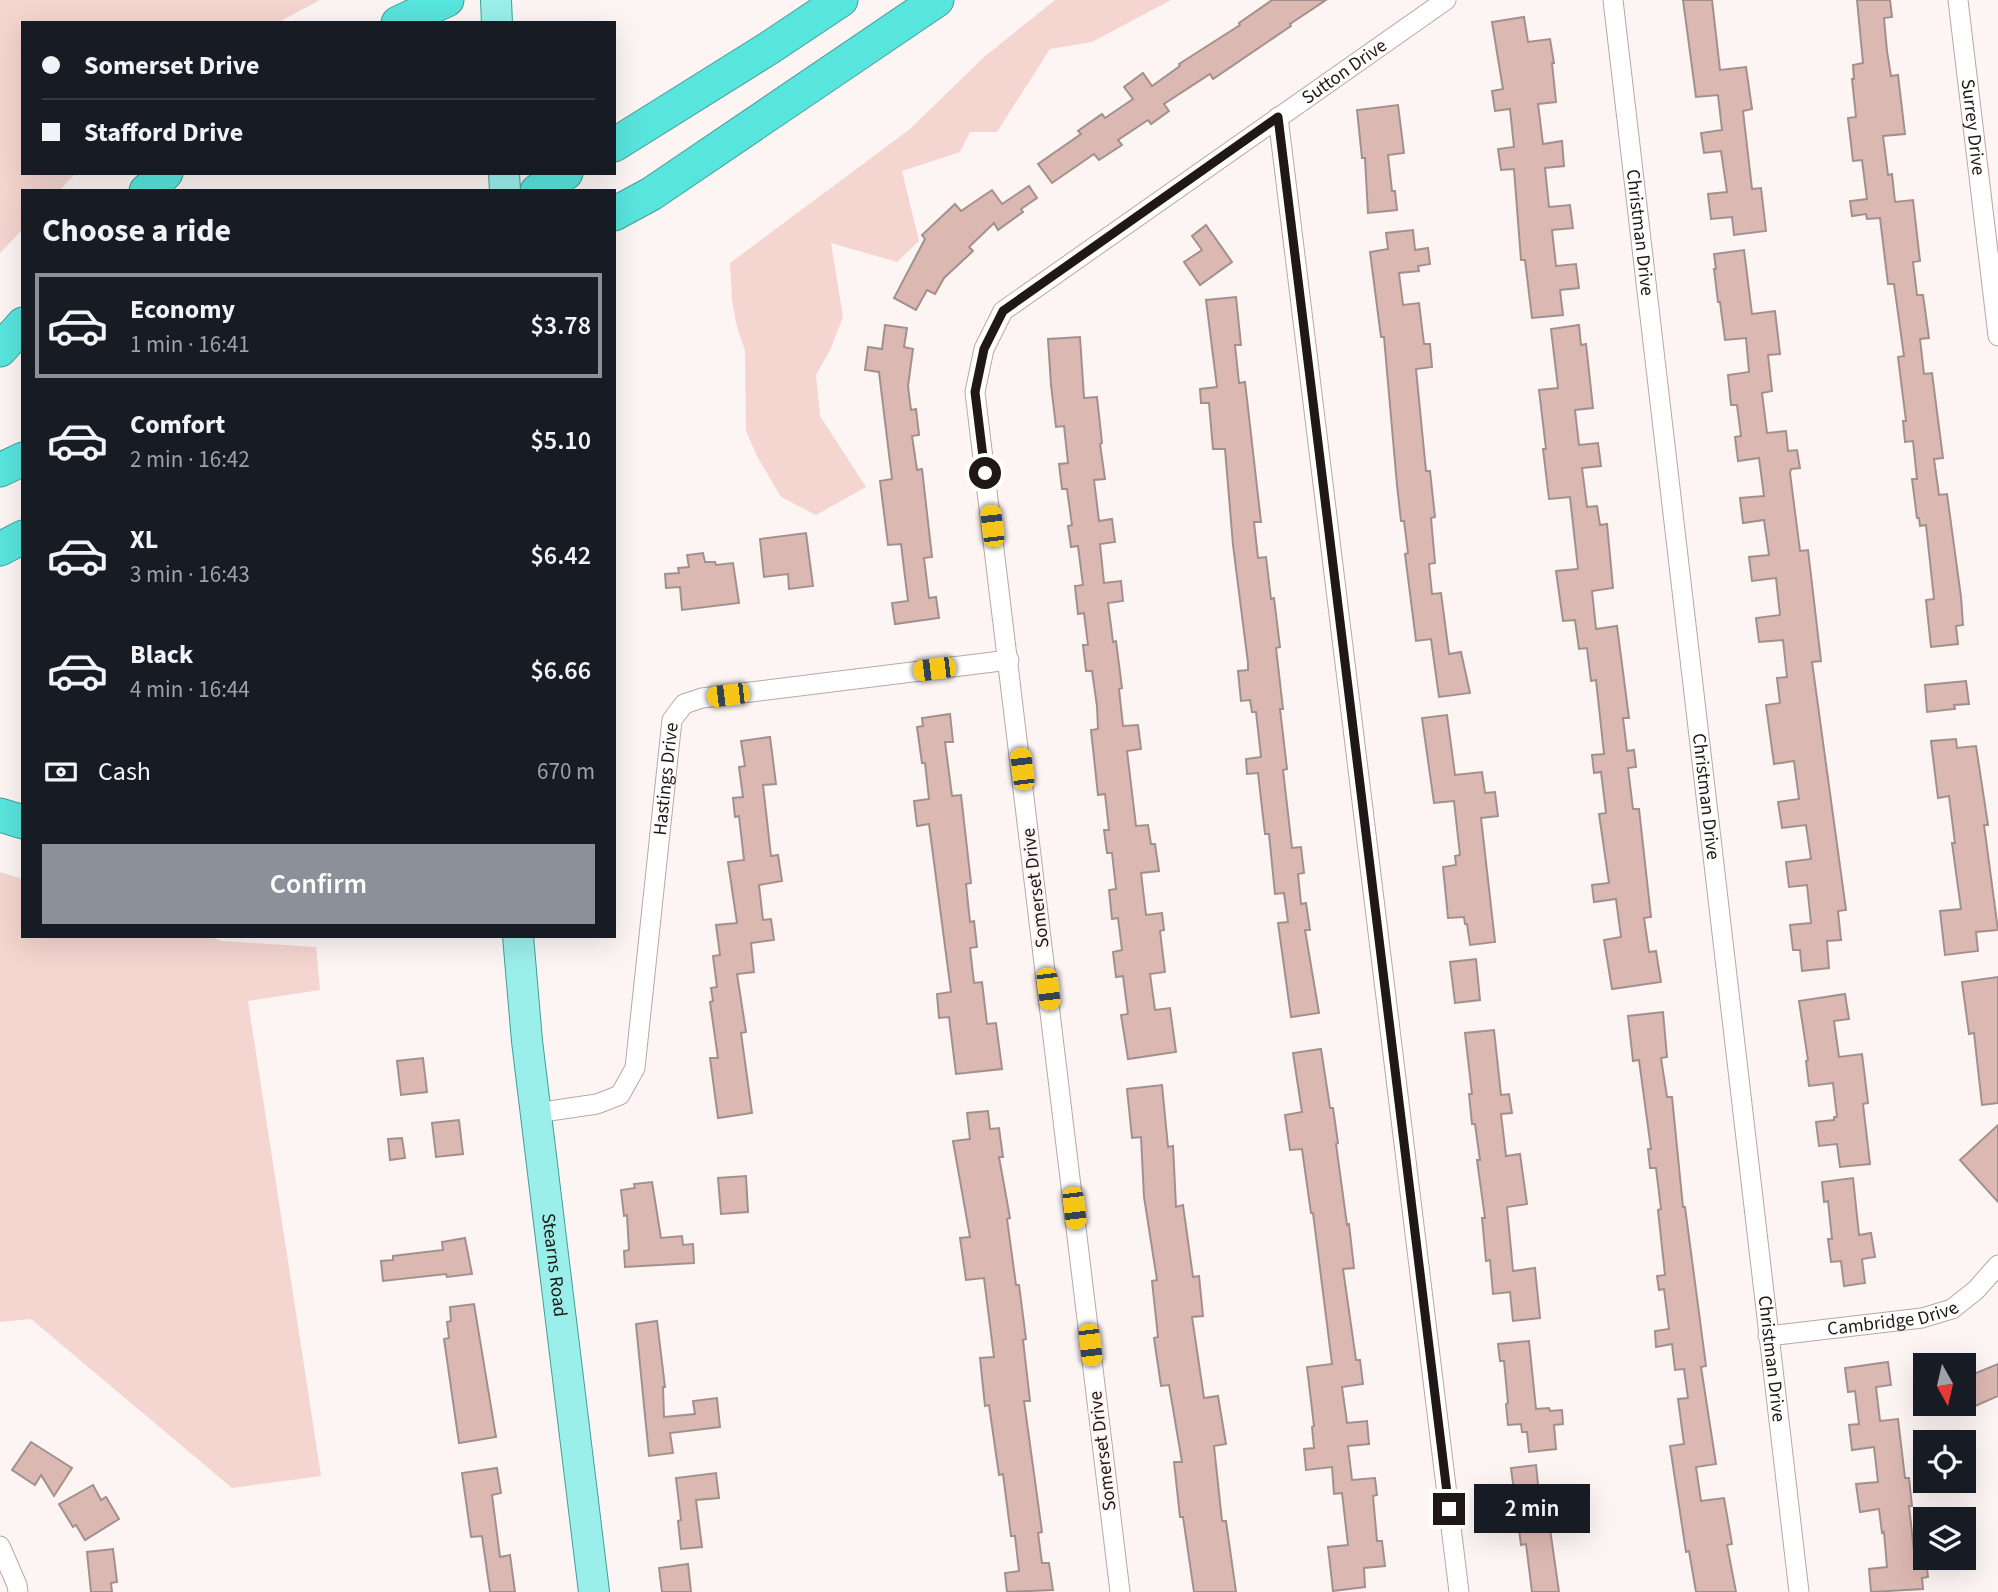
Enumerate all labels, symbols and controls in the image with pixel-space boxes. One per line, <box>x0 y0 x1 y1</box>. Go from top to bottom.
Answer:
street label: Sutton Drive <box>1296 32 1392 111</box>
text: Somerset Drive <box>84 47 260 84</box>
street label: Surrey Drive <box>1954 77 1992 177</box>
text: Stafford Drive <box>84 114 243 151</box>
street label: Christman Drive <box>1619 168 1661 297</box>
text: Choose a ride <box>42 208 231 254</box>
text: Economy <box>130 291 235 328</box>
icon: car <box>46 294 109 357</box>
text: $3.78 <box>530 307 591 344</box>
text: 1 min · 16:41 <box>130 328 250 361</box>
text: Comfort <box>130 406 225 443</box>
icon: car <box>46 409 109 472</box>
text: $5.10 <box>530 422 591 459</box>
text: 2 min · 16:42 <box>130 443 250 476</box>
route start <box>969 457 1001 489</box>
car <box>980 504 1005 548</box>
text: XL <box>130 521 158 558</box>
icon: car <box>46 524 109 587</box>
text: $6.42 <box>530 537 591 574</box>
text: 3 min · 16:43 <box>130 558 250 591</box>
text: Black <box>130 636 193 673</box>
icon: car <box>46 639 109 702</box>
text: $6.66 <box>530 652 591 689</box>
car <box>912 656 957 682</box>
text: 4 min · 16:44 <box>130 673 250 706</box>
car <box>706 682 751 708</box>
street label: Hastings Drive <box>646 721 685 837</box>
street label: Christman Drive <box>1685 732 1727 861</box>
car <box>1010 747 1035 791</box>
icon: cash <box>42 753 80 791</box>
text: Cash <box>98 753 151 790</box>
text: 670 m <box>537 755 595 788</box>
street label: Somerset Drive <box>1015 826 1057 950</box>
button: Confirm <box>42 844 595 924</box>
car <box>1036 967 1061 1011</box>
car <box>1062 1186 1087 1230</box>
street label: Stearns Road <box>535 1212 574 1318</box>
street label: Christman Drive <box>1751 1294 1793 1424</box>
street label: Cambridge Drive <box>1826 1295 1965 1342</box>
car <box>1078 1323 1103 1367</box>
north arrow <box>1913 1353 1976 1416</box>
map controls <box>1913 1353 1976 1570</box>
street label: Somerset Drive <box>1082 1389 1124 1513</box>
button: locate <box>1913 1430 1976 1493</box>
callout: 2 min <box>1474 1484 1589 1534</box>
text: 2 min <box>1505 1492 1559 1525</box>
route end <box>1433 1493 1465 1525</box>
button: layers <box>1913 1507 1976 1570</box>

